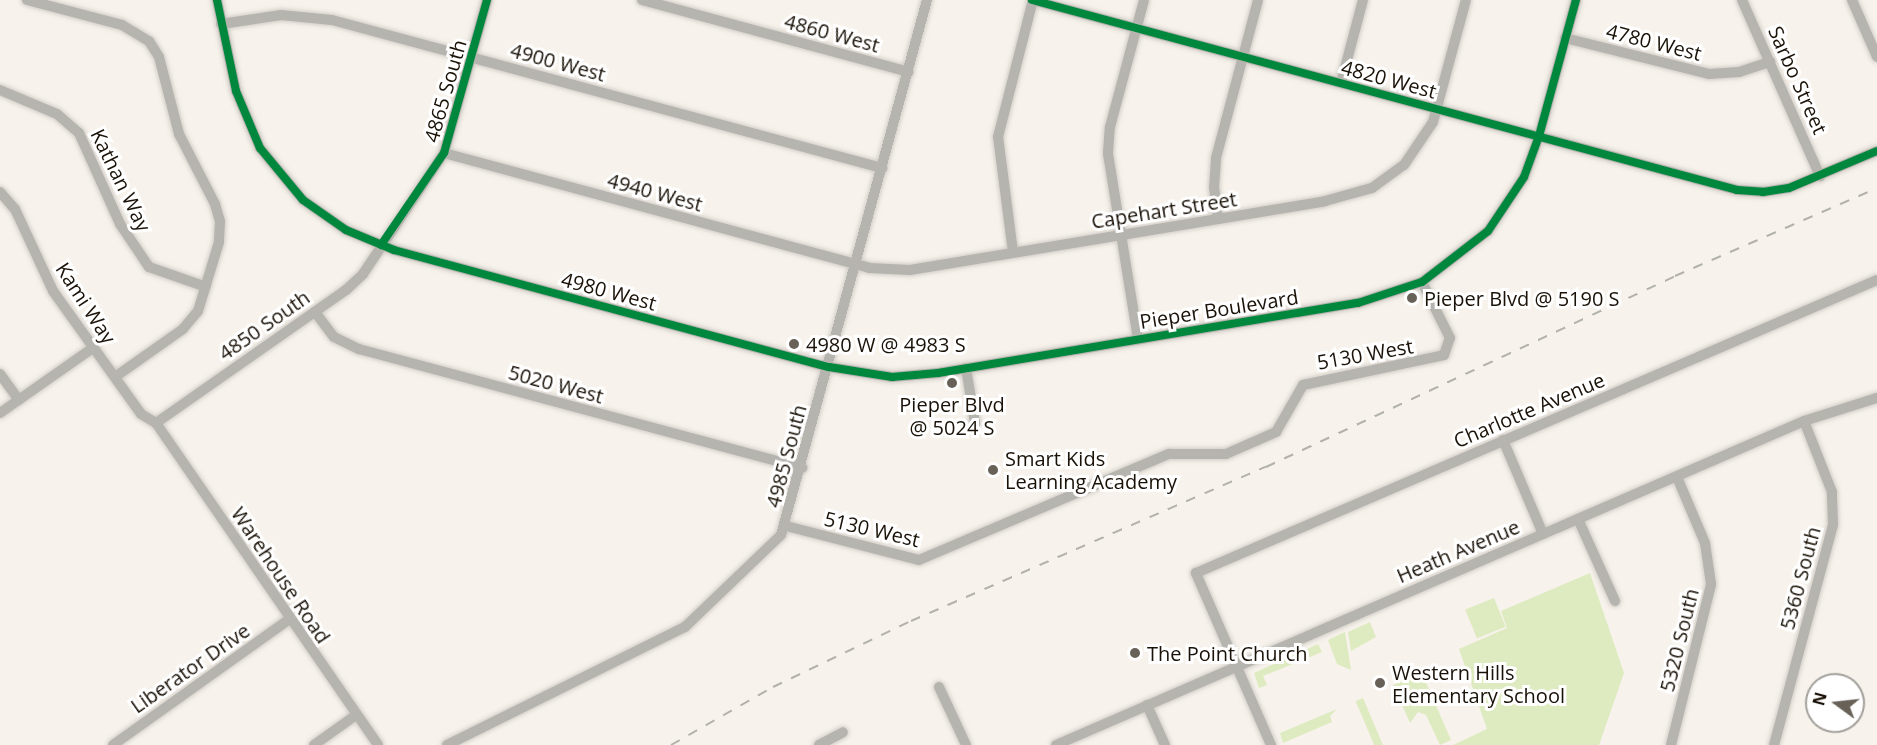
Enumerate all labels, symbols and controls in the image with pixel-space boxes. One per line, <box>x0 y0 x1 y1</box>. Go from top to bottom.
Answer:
street label: 4860 West <box>782 9 882 57</box>
street label: 4780 West <box>1604 19 1704 65</box>
street label: Sarbo Street <box>1764 22 1832 138</box>
street label: 4865 South <box>419 37 471 145</box>
street label: 4900 West <box>508 38 608 86</box>
street label: 4820 West <box>1339 55 1439 103</box>
street label: Kathan Way <box>86 125 156 235</box>
street label: 4940 West <box>605 168 705 216</box>
street label: Capehart Street <box>1090 187 1238 233</box>
street label: Kami Way <box>51 258 121 348</box>
street label: 4980 West <box>559 267 659 315</box>
street label: 4850 South <box>214 285 314 365</box>
street label: Pieper Boulevard <box>1138 285 1300 333</box>
place label: Pieper Blvd @ 5190 S <box>1424 286 1620 310</box>
marker: Pieper Blvd @ 5190 S <box>1405 291 1419 305</box>
place label: 4980 W @ 4983 S <box>806 332 966 356</box>
street label: 5130 West <box>1315 334 1415 374</box>
marker: 4980 W @ 4983 S <box>787 337 801 351</box>
street label: 5020 West <box>506 360 606 408</box>
street label: Charlotte Avenue <box>1450 367 1608 453</box>
marker: Pieper Blvd @ 5024 S <box>945 376 959 390</box>
place label: Pieper Blvd @ 5024 S <box>899 392 1005 439</box>
street label: 4985 South <box>761 402 811 510</box>
place label: Smart Kids Learning Academy <box>1005 446 1177 493</box>
marker: Smart Kids Learning Academy <box>986 463 1000 477</box>
street label: Warehouse Road <box>227 502 335 648</box>
street label: 5130 West <box>822 506 922 552</box>
street label: Heath Avenue <box>1393 514 1523 588</box>
street label: 5360 South <box>1775 524 1825 632</box>
street label: 5320 South <box>1655 586 1703 694</box>
street label: Liberator Drive <box>126 618 254 718</box>
place label: The Point Church <box>1147 641 1308 665</box>
marker: The Point Church <box>1128 646 1142 660</box>
place label: Western Hills Elementary School <box>1392 660 1565 707</box>
north arrow <box>1805 673 1865 733</box>
marker: Western Hills Elementary School <box>1373 676 1387 690</box>
text: N <box>1807 690 1832 708</box>

